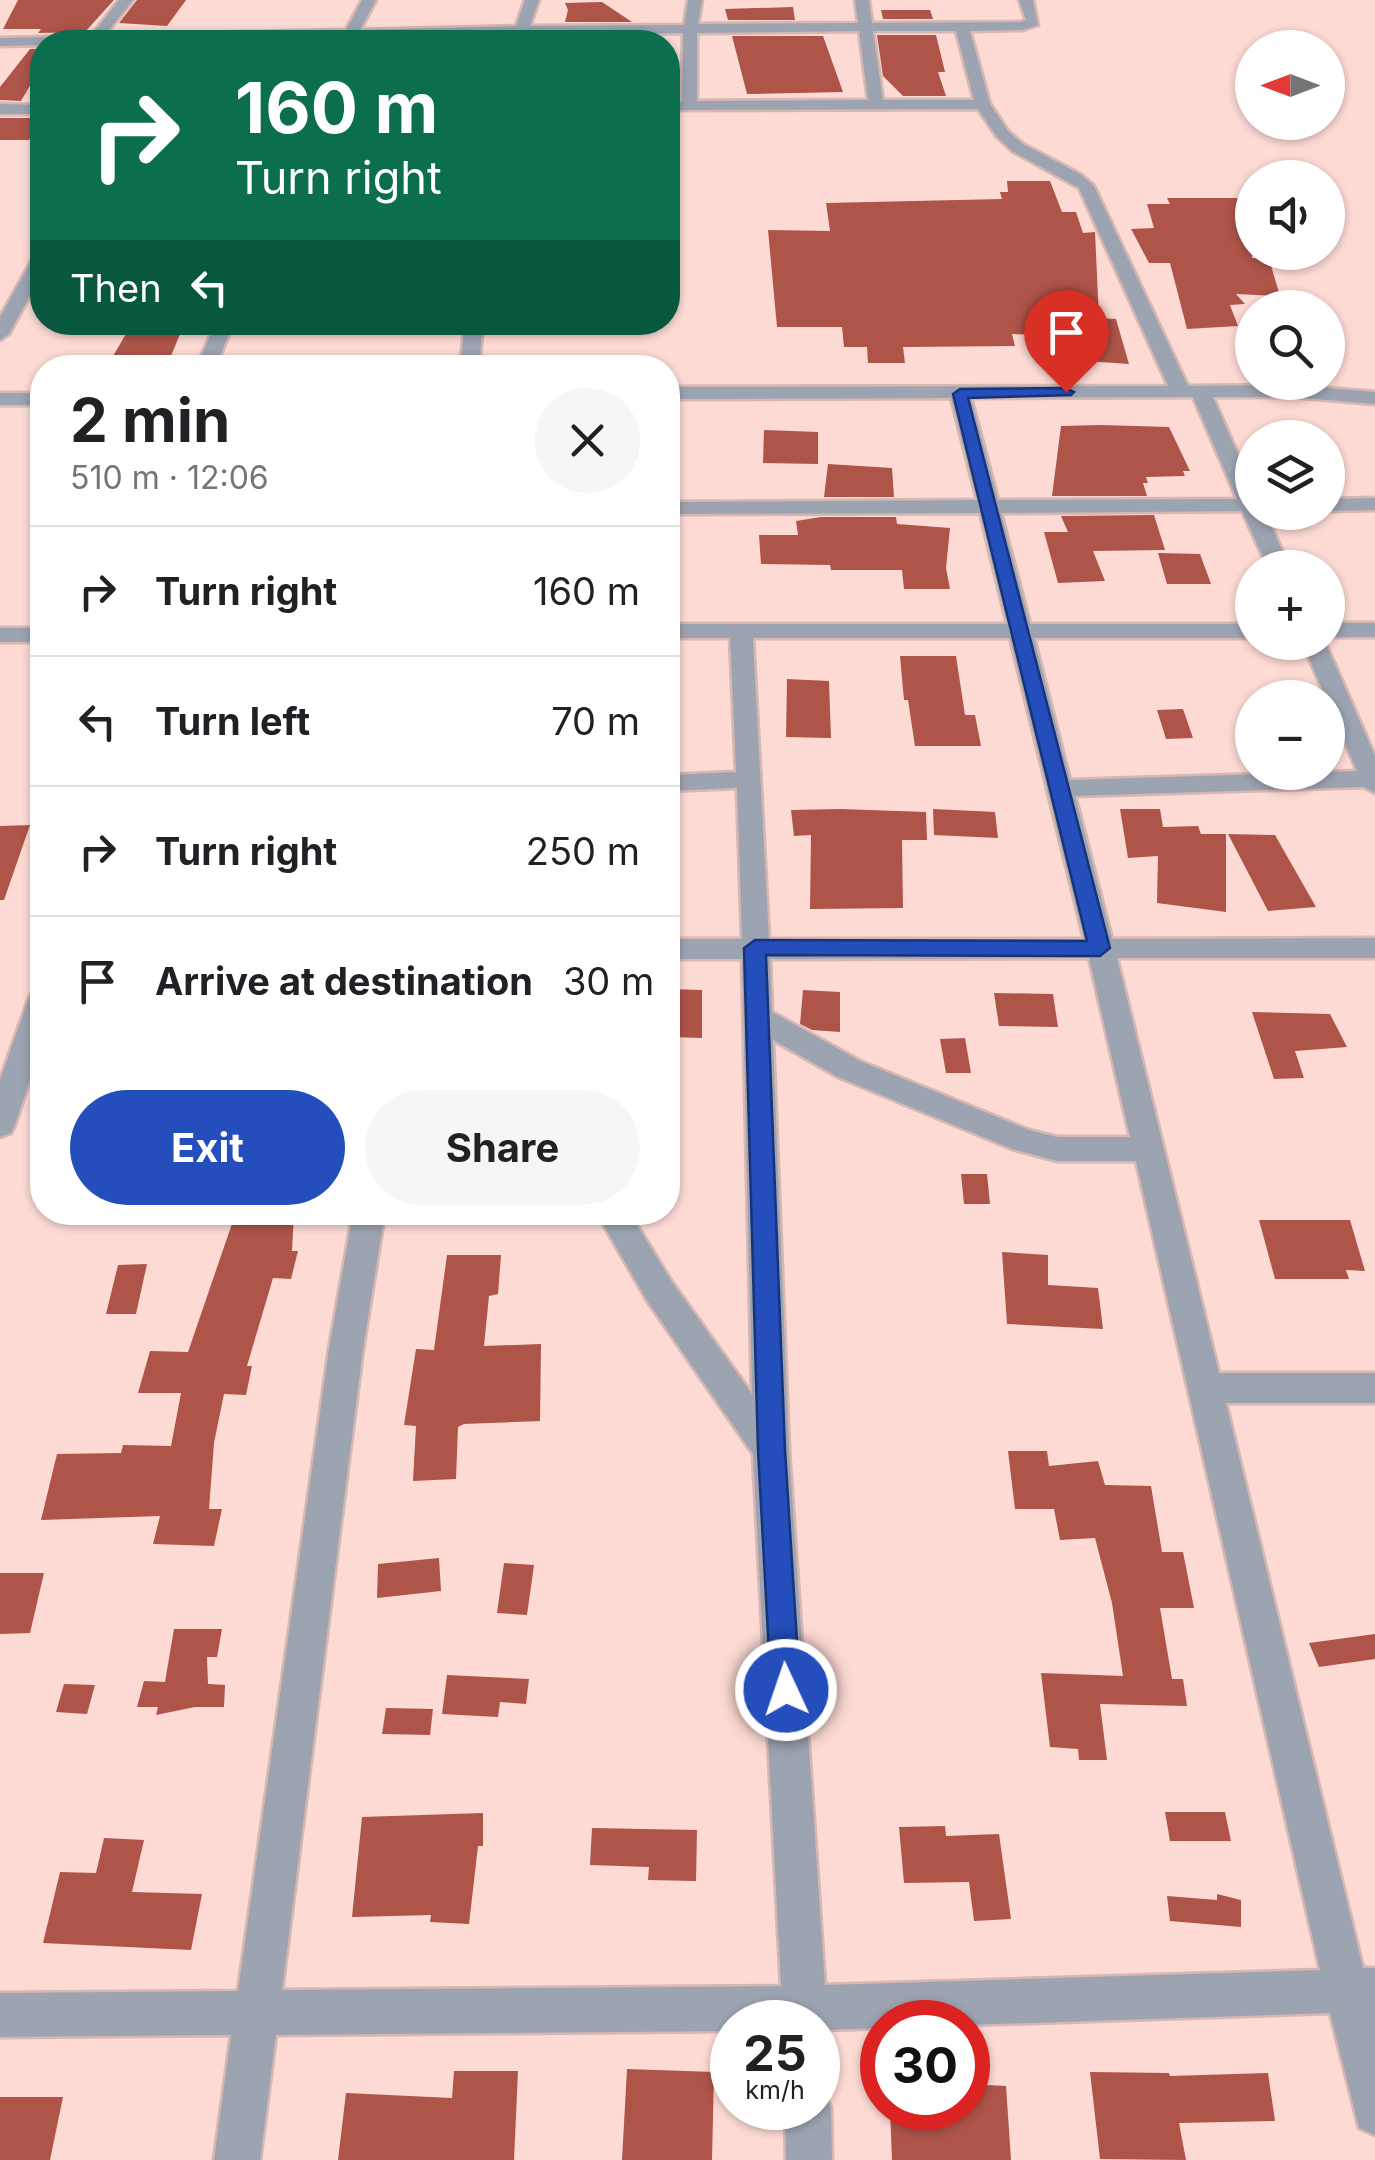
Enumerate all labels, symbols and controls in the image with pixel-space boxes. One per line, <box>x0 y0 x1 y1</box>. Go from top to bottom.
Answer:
north arrow <box>1235 30 1345 140</box>
map controls <box>1235 30 1345 790</box>
text: 160 m <box>235 65 438 150</box>
icon: right <box>70 70 200 200</box>
text: Turn right <box>235 150 442 205</box>
button: sound <box>1235 160 1345 270</box>
icon: left <box>182 260 237 315</box>
text: Then <box>70 265 162 311</box>
pin <box>1024 290 1109 393</box>
button: search <box>1235 290 1345 400</box>
icon: arrive <box>1039 305 1094 360</box>
text: 2 min <box>70 384 230 456</box>
button: close <box>535 388 640 493</box>
button: layers <box>1235 420 1345 530</box>
text: 510 m · 12:06 <box>70 458 269 497</box>
button: + <box>1235 550 1345 660</box>
icon: right <box>70 564 125 619</box>
text: Turn right <box>155 568 337 614</box>
text: 160 m <box>533 568 640 614</box>
button: − <box>1235 680 1345 790</box>
icon: left <box>70 694 125 749</box>
text: Turn left <box>155 698 310 744</box>
text: 70 m <box>551 698 640 744</box>
icon: right <box>70 824 125 879</box>
text: Turn right <box>155 828 337 874</box>
text: 250 m <box>526 828 640 874</box>
icon: arrive <box>70 954 125 1009</box>
text: Arrive at destination <box>155 958 533 1004</box>
text: 30 m <box>563 958 654 1004</box>
button: Exit <box>70 1090 345 1205</box>
button: Share <box>365 1090 640 1205</box>
position arrow <box>734 1638 838 1742</box>
speed limit sign: 30 <box>860 2000 990 2130</box>
text: 25 <box>743 2023 807 2083</box>
text: km/h <box>745 2075 805 2105</box>

